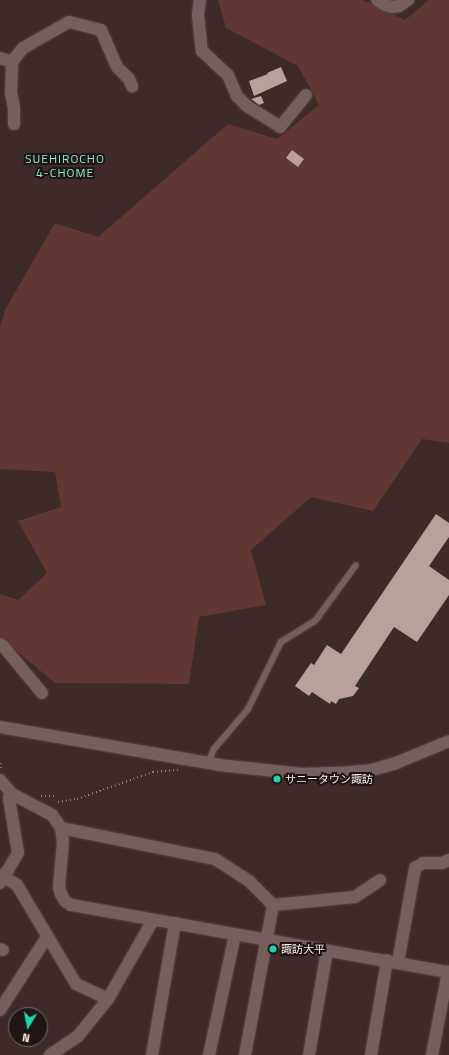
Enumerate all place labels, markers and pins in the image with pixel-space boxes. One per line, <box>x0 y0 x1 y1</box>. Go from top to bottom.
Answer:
place label: サニータウン諏訪 <box>285 772 373 786</box>
marker: サニータウン諏訪 <box>272 774 282 784</box>
place label: 諏訪大平 <box>281 942 325 956</box>
marker: 諏訪大平 <box>268 944 278 954</box>

